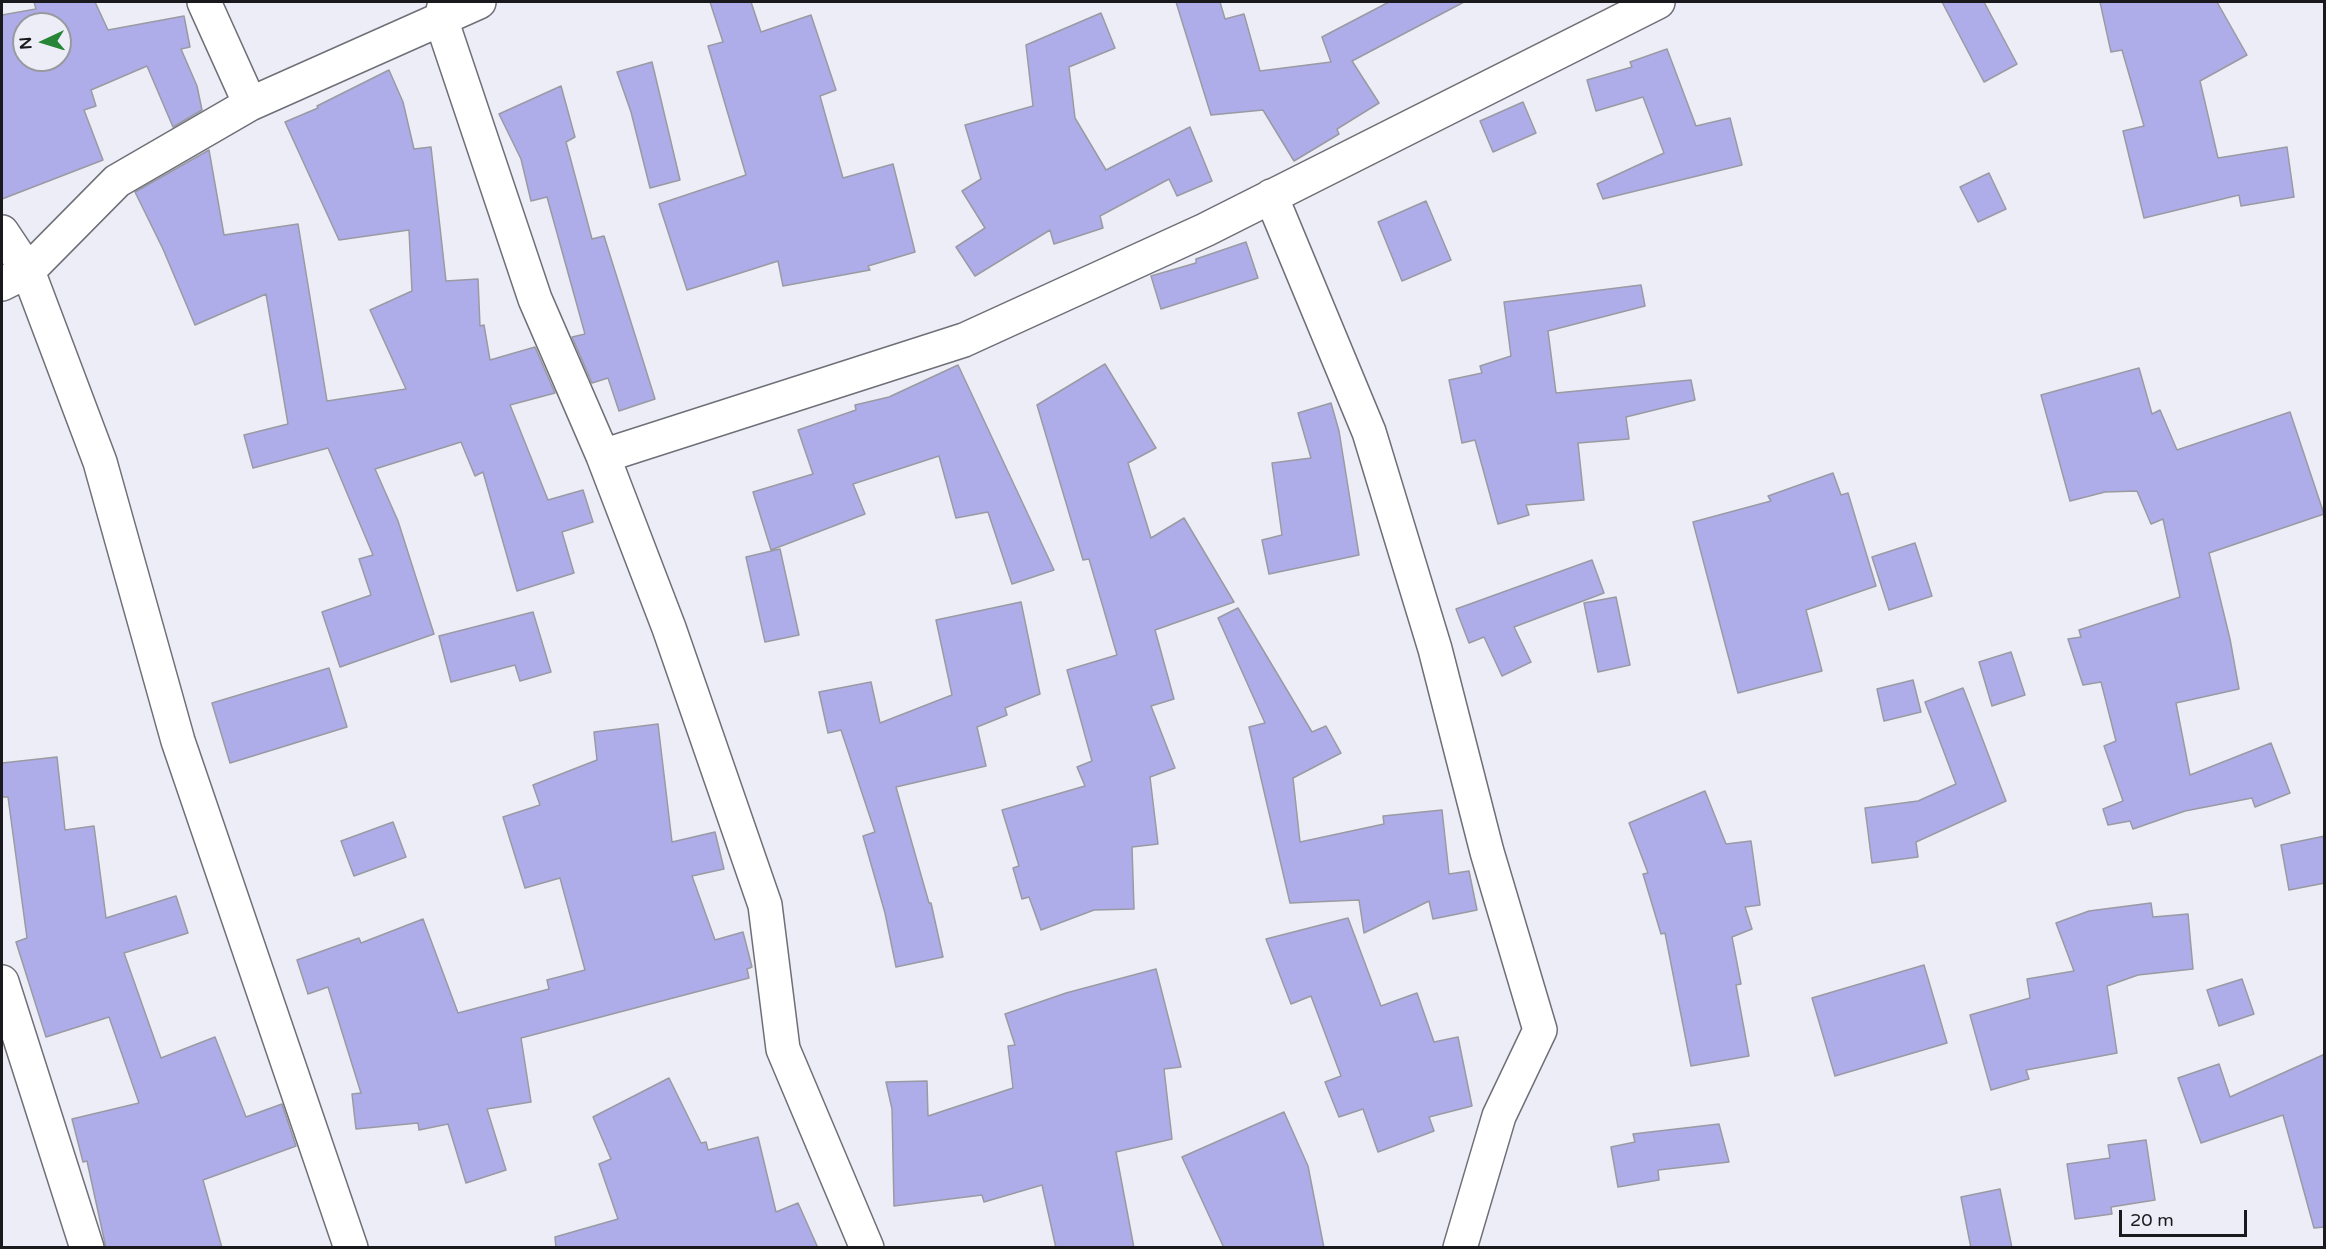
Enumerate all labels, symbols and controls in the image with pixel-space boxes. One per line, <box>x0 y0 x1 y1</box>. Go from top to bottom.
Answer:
north arrow <box>12 12 72 72</box>
text: N <box>16 36 36 50</box>
scale bar <box>2122 1198 2250 1236</box>
text: 20 m <box>2130 1209 2174 1231</box>

